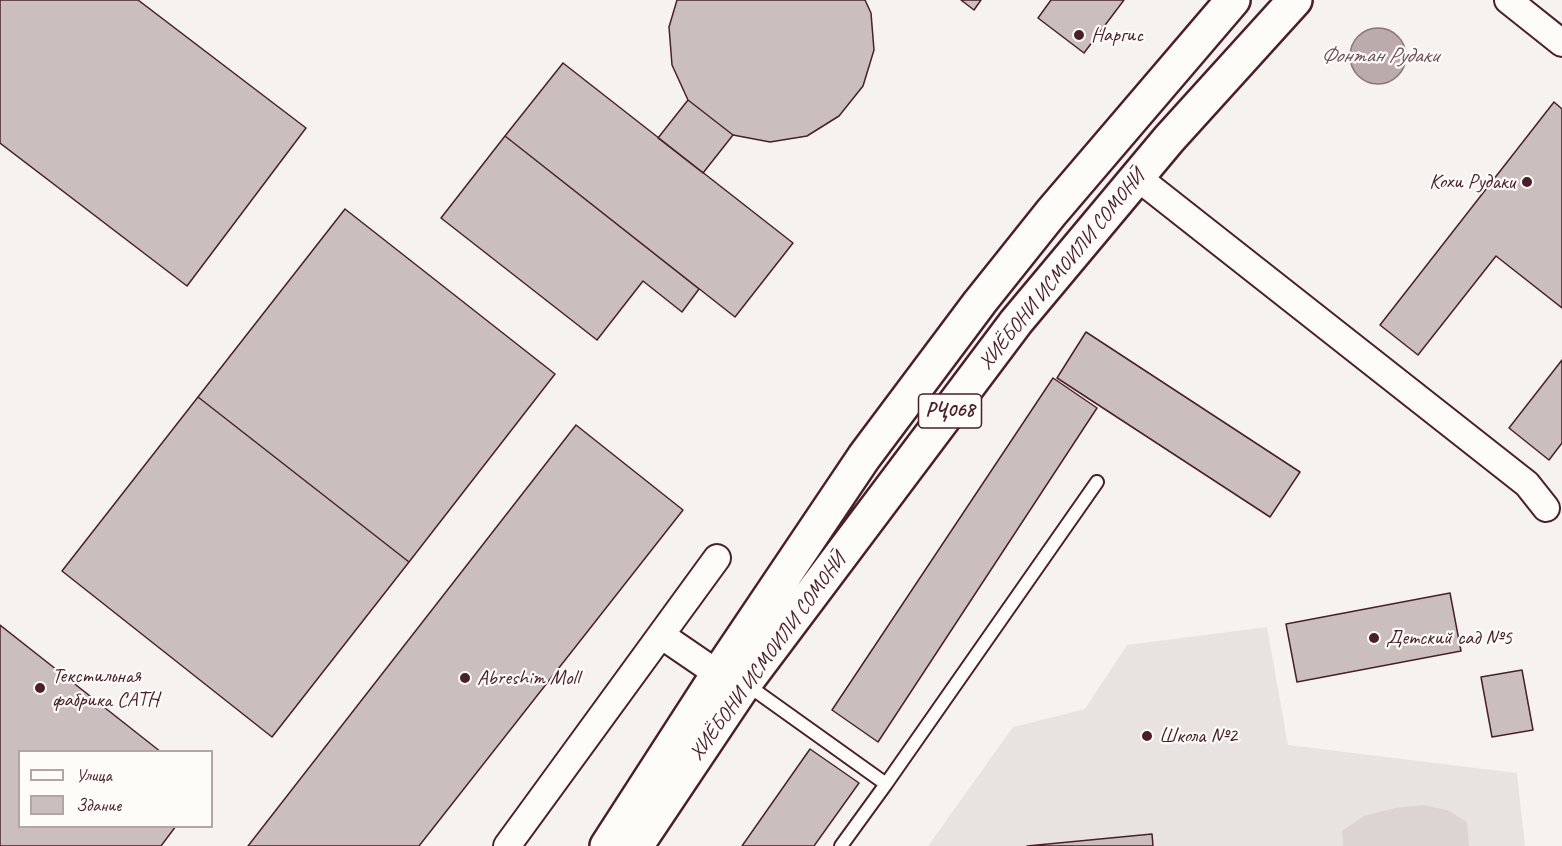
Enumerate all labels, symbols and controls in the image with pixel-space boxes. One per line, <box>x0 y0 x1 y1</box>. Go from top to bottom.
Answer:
place label: Наргис <box>1091 22 1143 48</box>
marker: Наргис <box>1072 28 1086 42</box>
water label: Фонтан Рудаки <box>1320 43 1438 69</box>
street label: ХИЁБОНИ ИСМОИЛИ СОМОНӢ <box>974 165 1150 375</box>
place label: Кохи Рудаки <box>1429 169 1515 195</box>
marker: Кохи Рудаки <box>1520 175 1534 189</box>
road number: РҶ068 <box>918 394 982 428</box>
street label: ХИЁБОНИ ИСМОИЛИ СОМОНӢ <box>684 549 852 765</box>
place label: Детский сад №5 <box>1386 625 1512 651</box>
marker: Детский сад №5 <box>1367 631 1381 645</box>
place label: Текстильная фабрика САТН <box>52 663 159 713</box>
place label: Abreshim Moll <box>477 665 579 691</box>
marker: Abreshim Moll <box>458 671 472 685</box>
marker: Текстильная фабрика САТН <box>33 681 47 695</box>
place label: Школа №2 <box>1159 723 1237 749</box>
marker: Школа №2 <box>1140 729 1154 743</box>
legend <box>18 750 213 828</box>
text: Улица <box>76 764 112 786</box>
text: Здание <box>76 794 121 816</box>

